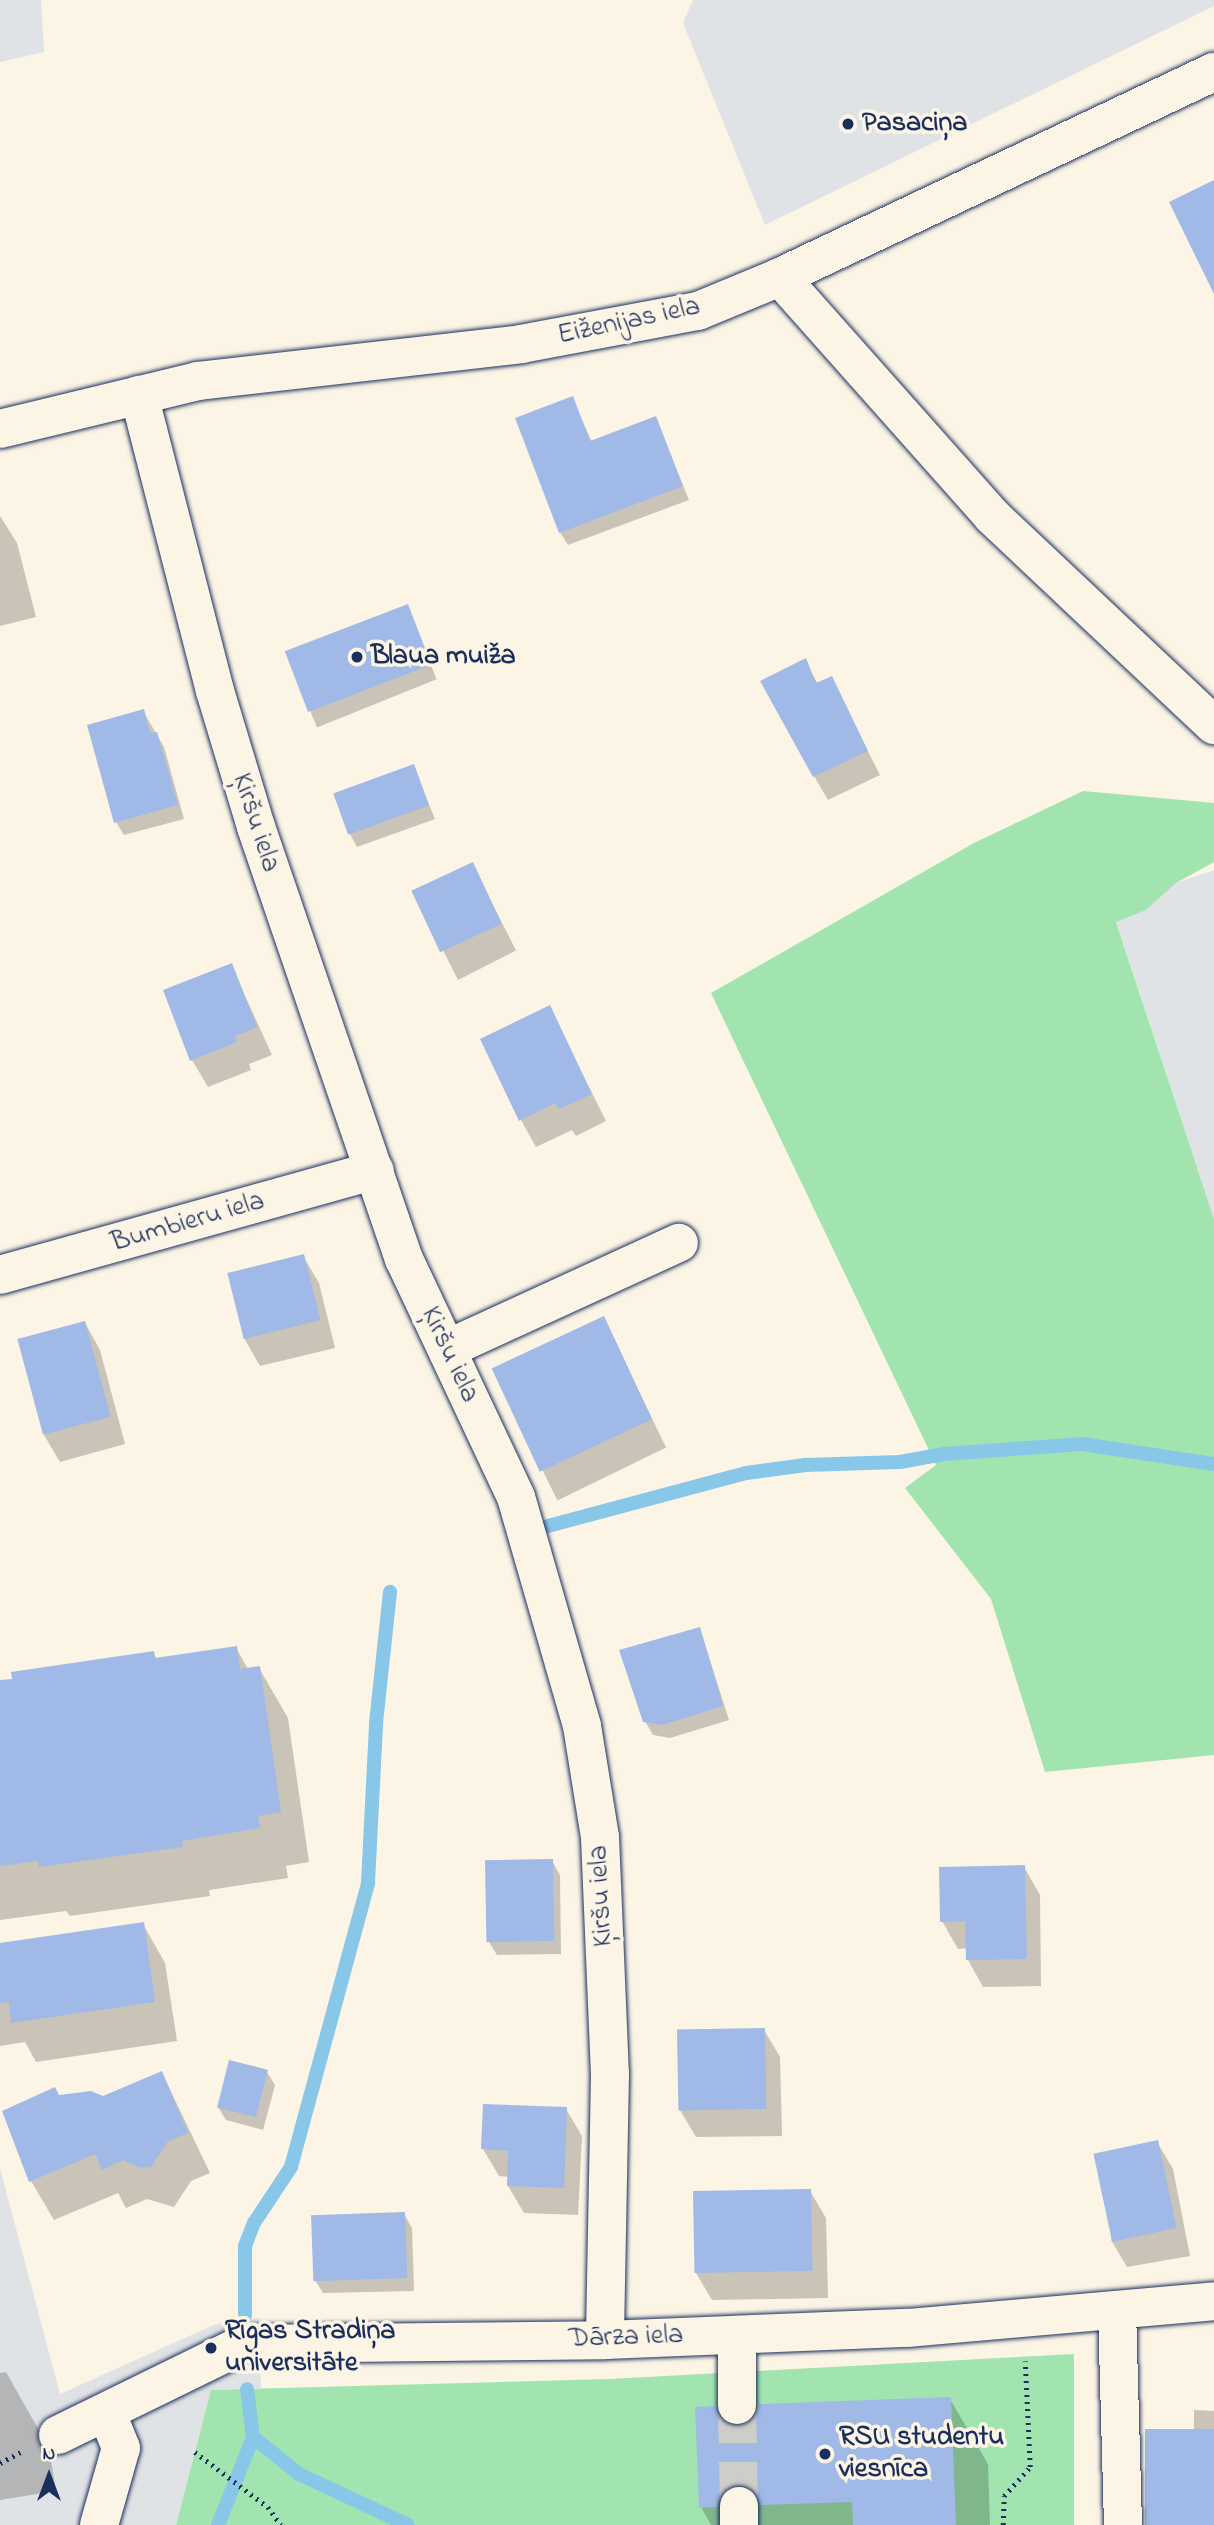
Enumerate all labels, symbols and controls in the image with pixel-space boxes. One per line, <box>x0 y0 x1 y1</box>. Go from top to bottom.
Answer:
place label: Pasaciņa <box>862 107 967 141</box>
marker: Pasaciņa <box>840 116 856 132</box>
street label: Eiženijas iela <box>555 291 703 353</box>
place label: Blaua muiža <box>371 640 516 674</box>
marker: Blaua muiža <box>349 649 365 665</box>
street label: Ķiršu iela <box>223 769 287 877</box>
street label: Bumbieru iela <box>107 1185 269 1261</box>
street label: Ķiršu iela <box>412 1302 486 1408</box>
street label: Ķiršu iela <box>583 1844 621 1948</box>
place label: Rīgas Stradiņa universitāte <box>225 2315 395 2381</box>
street label: Dārza iela <box>568 2319 684 2357</box>
marker: Rīgas Stradiņa universitāte <box>203 2340 219 2356</box>
place label: RSU studentu viesnīca <box>839 2421 1004 2487</box>
north arrow <box>14 2441 84 2511</box>
text: N <box>43 2441 55 2468</box>
marker: RSU studentu viesnīca <box>817 2446 833 2462</box>

